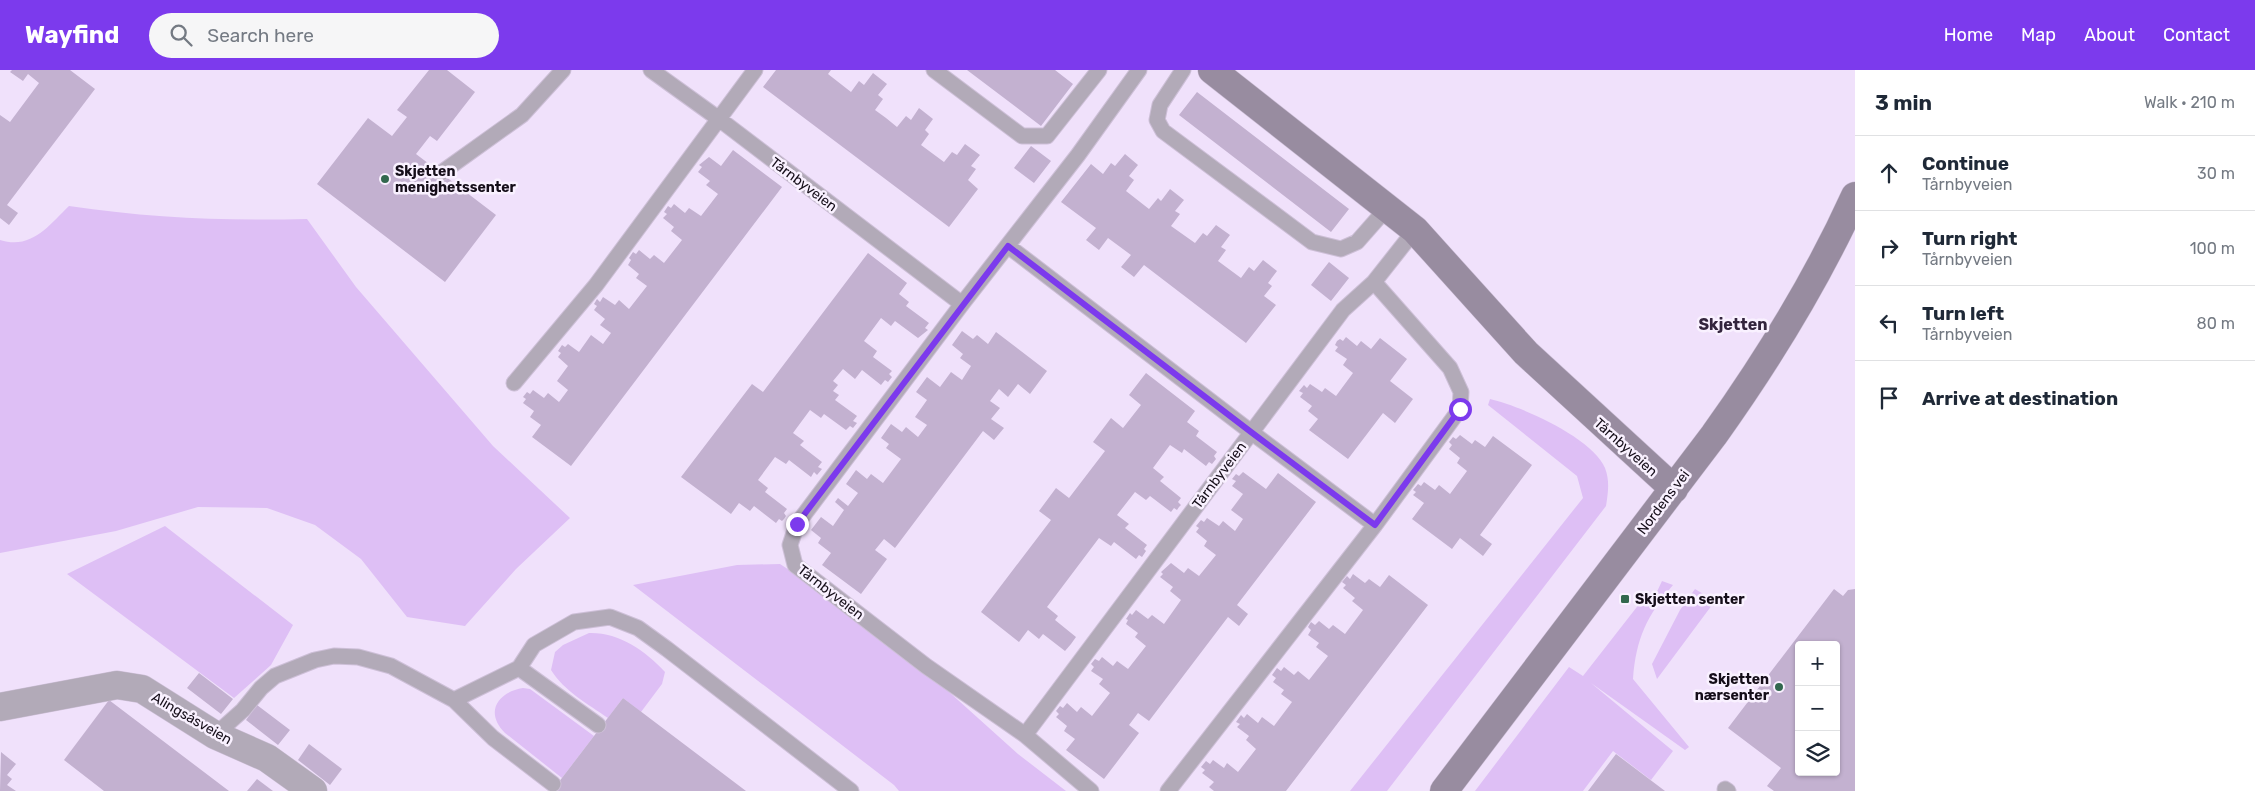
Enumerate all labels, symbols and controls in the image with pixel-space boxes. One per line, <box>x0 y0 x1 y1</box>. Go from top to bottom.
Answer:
search box <box>149 13 499 58</box>
text: Wayfind <box>25 21 119 49</box>
icon: search <box>167 21 195 49</box>
text: Search here <box>207 24 314 47</box>
text: Home <box>1944 24 1993 46</box>
text: Map <box>2021 24 2056 46</box>
text: About <box>2084 24 2135 46</box>
text: Contact <box>2163 24 2230 46</box>
text: 3 min <box>1875 90 1932 115</box>
text: Walk · 210 m <box>2144 93 2235 112</box>
text: Continue <box>1922 152 2009 175</box>
street label: Tårnbyveien <box>767 154 840 215</box>
icon: ahead <box>1875 159 1903 187</box>
place label: Skjetten menighetssenter <box>395 163 517 196</box>
text: 30 m <box>2197 164 2235 183</box>
marker: Skjetten menighetssenter <box>379 173 391 185</box>
text: Tårnbyveien <box>1922 175 2013 194</box>
text: Turn right <box>1922 227 2017 250</box>
icon: right <box>1875 234 1903 262</box>
text: 100 m <box>2190 239 2235 258</box>
text: Tårnbyveien <box>1922 250 2013 269</box>
text: Turn left <box>1922 302 2004 325</box>
icon: left <box>1875 309 1903 337</box>
text: 80 m <box>2197 314 2235 333</box>
district label: Skjetten <box>1698 315 1768 334</box>
text: Tårnbyveien <box>1922 325 2013 344</box>
icon: arrive <box>1875 384 1903 412</box>
text: Arrive at destination <box>1922 387 2118 410</box>
route start <box>1449 398 1472 421</box>
street label: Tårnbyveien <box>1591 415 1661 480</box>
street label: Tårnbyveien <box>1189 439 1250 512</box>
street label: Nordens vei <box>1634 467 1693 538</box>
route end <box>786 513 809 536</box>
street label: Tårnbyveien <box>794 561 867 623</box>
place label: Skjetten senter <box>1635 591 1745 608</box>
marker: Skjetten senter <box>1619 593 1631 605</box>
map controls <box>1795 641 1840 776</box>
button: + <box>1795 641 1840 686</box>
place label: Skjetten nærsenter <box>1695 671 1770 704</box>
marker: Skjetten nærsenter <box>1773 681 1785 693</box>
button: − <box>1795 686 1840 731</box>
street label: Alingsåsveien <box>149 689 235 748</box>
button: layers <box>1795 731 1840 776</box>

